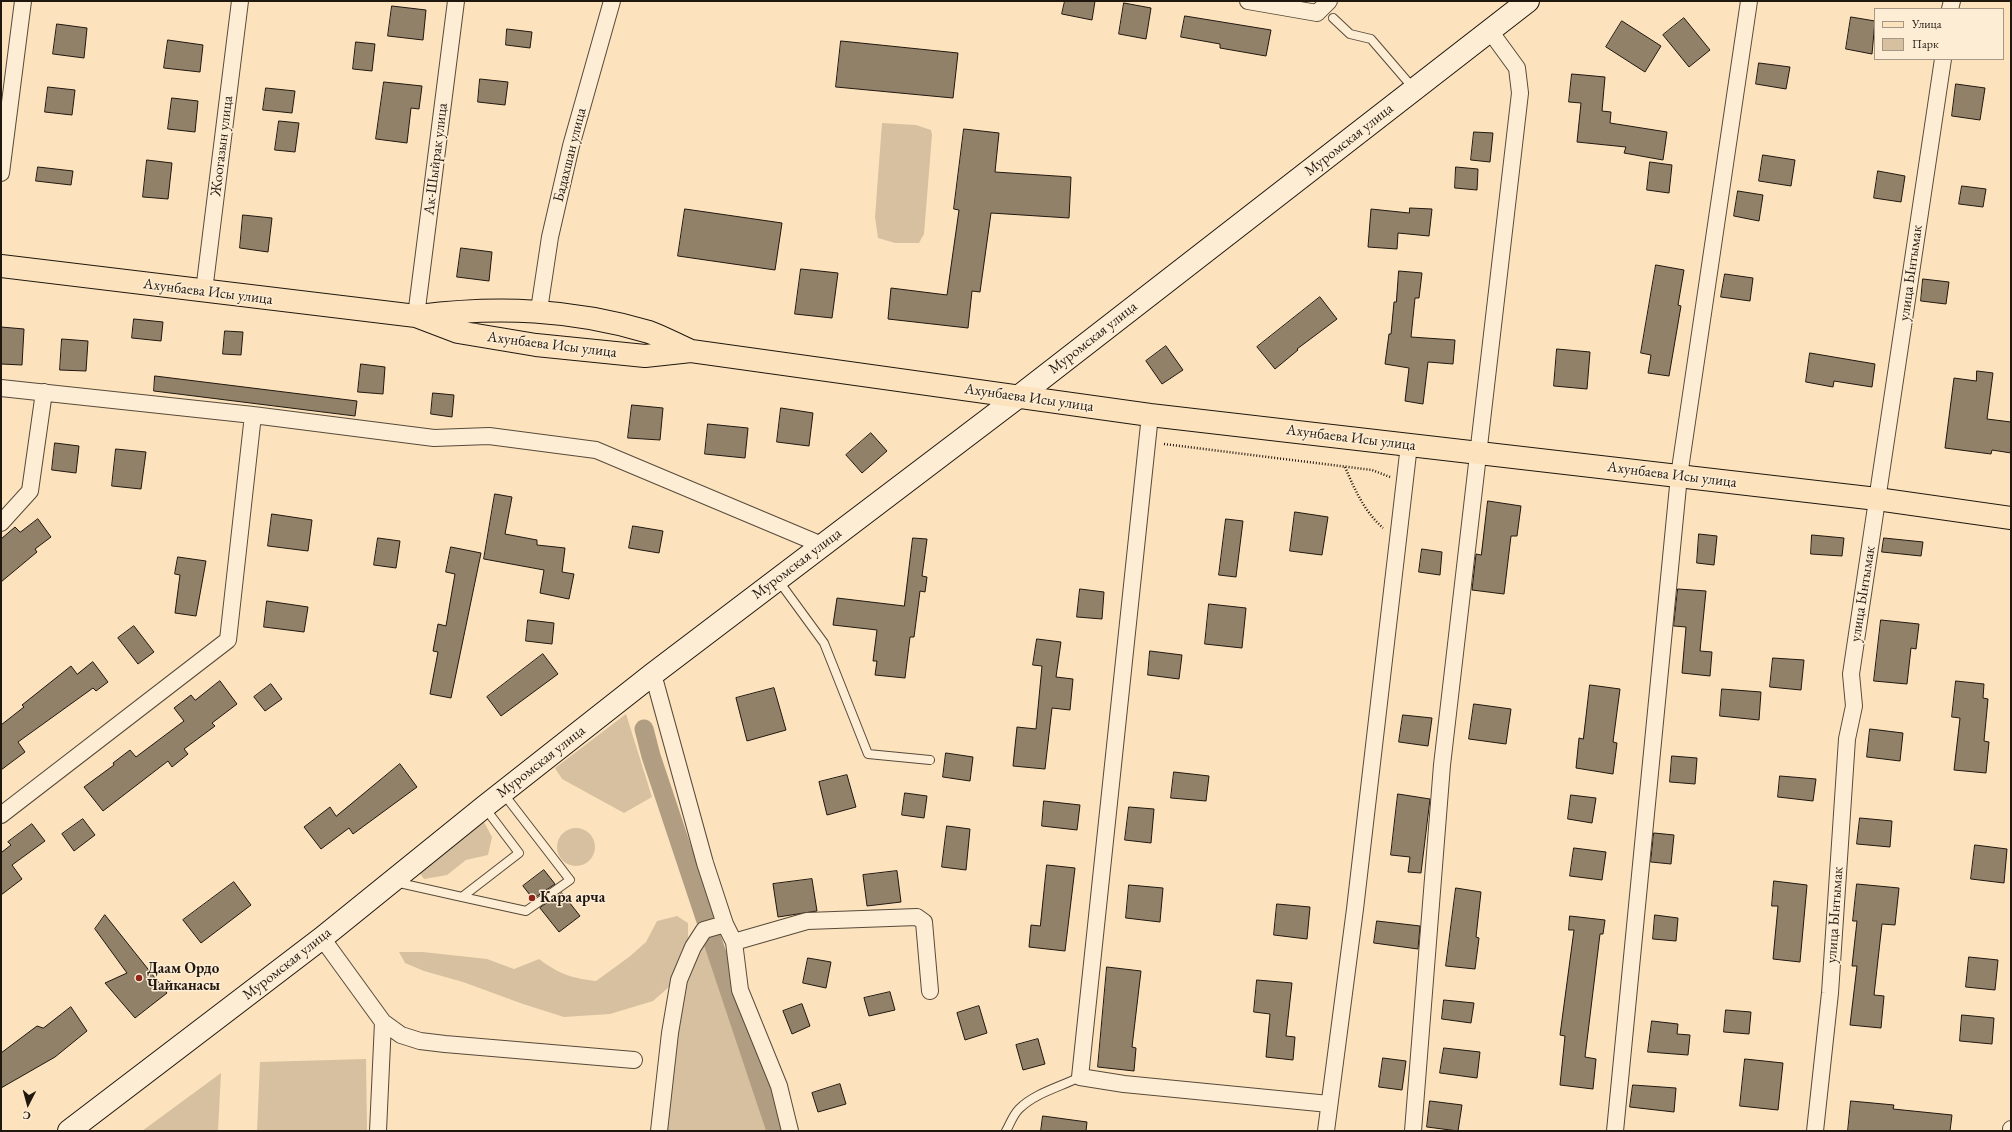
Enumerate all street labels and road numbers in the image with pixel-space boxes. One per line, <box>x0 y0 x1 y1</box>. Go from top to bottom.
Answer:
street label: Жоогазын улица <box>207 95 237 197</box>
street label: Муромская улица <box>1301 100 1397 180</box>
street label: Ак-Шыйрак улица <box>420 102 452 216</box>
street label: Бадахшан улица <box>550 106 590 204</box>
street label: улица Ынтымак <box>1895 224 1927 322</box>
street label: Ахунбаева Исы улица <box>142 275 274 309</box>
street label: Муромская улица <box>1045 298 1141 378</box>
street label: Ахунбаева Исы улица <box>486 328 618 362</box>
street label: Ахунбаева Исы улица <box>963 380 1095 416</box>
street label: Ахунбаева Исы улица <box>1285 421 1417 455</box>
street label: Ахунбаева Исы улица <box>1606 458 1738 492</box>
street label: Муромская улица <box>749 524 845 604</box>
street label: улица Ынтымак <box>1847 545 1879 643</box>
street label: Муромская улица <box>493 722 589 802</box>
street label: улица Ынтымак <box>1823 866 1847 964</box>
street label: Муромская улица <box>239 924 335 1004</box>

